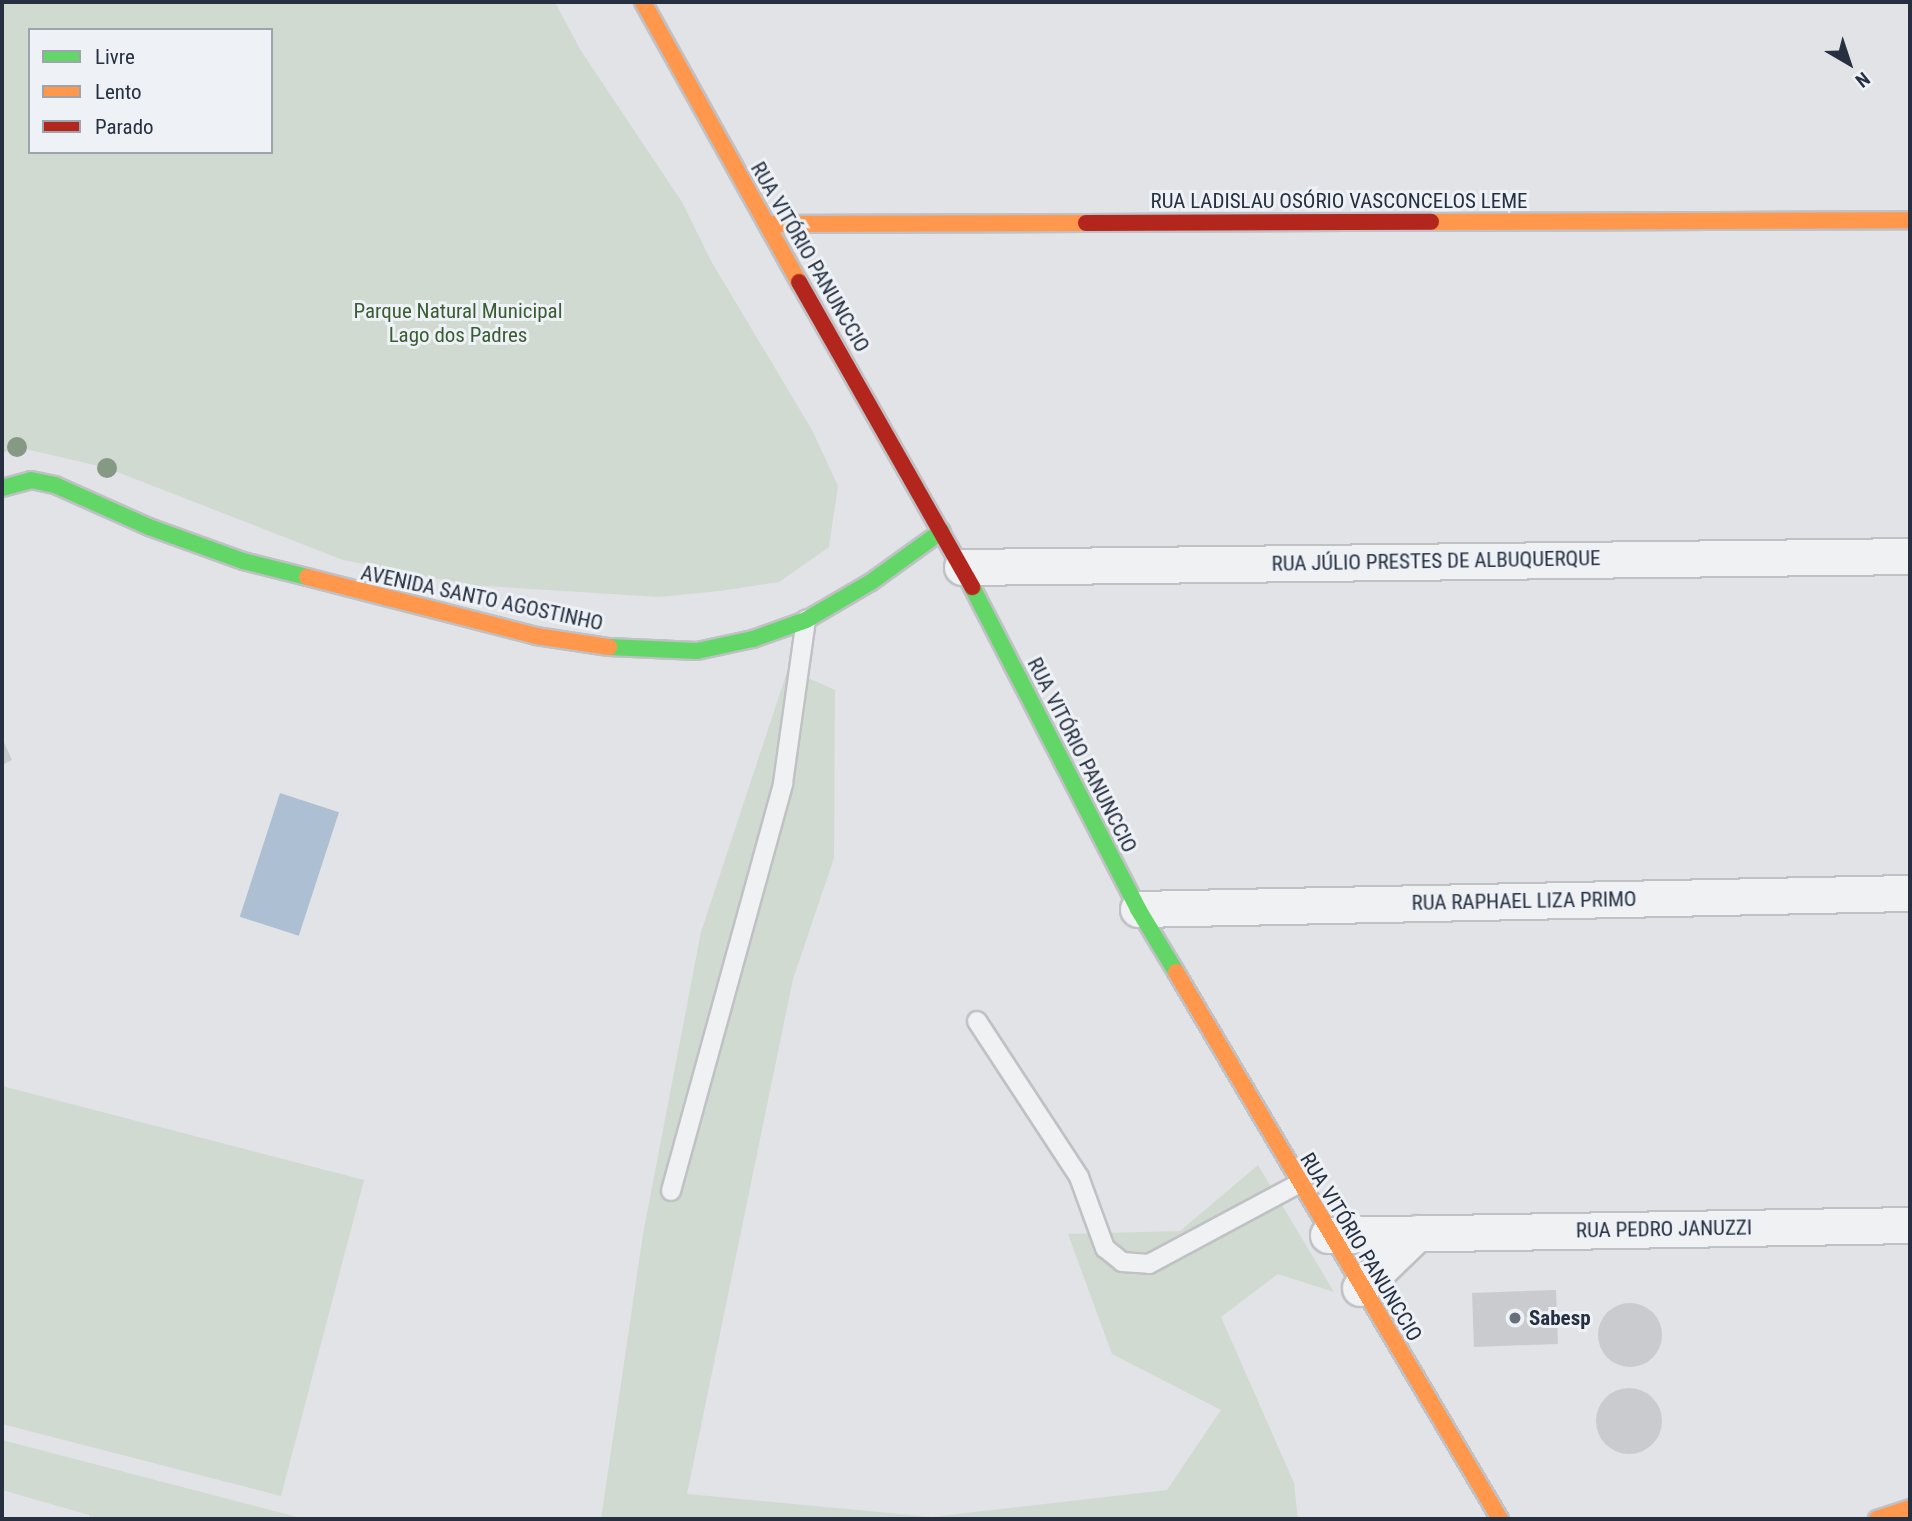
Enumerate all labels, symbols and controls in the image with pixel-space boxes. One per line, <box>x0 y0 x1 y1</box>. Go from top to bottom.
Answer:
legend <box>28 28 273 154</box>
north arrow <box>1814 28 1884 98</box>
text: Livre <box>95 45 135 69</box>
text: N <box>1851 67 1874 92</box>
text: Lento <box>95 80 142 104</box>
text: Parado <box>95 115 154 139</box>
street label: RUA VITÓRIO PANUNCCIO <box>745 157 875 357</box>
street label: RUA LADISLAU OSÓRIO VASCONCELOS LEME <box>1150 188 1528 214</box>
park label: Parque Natural Municipal Lago dos Padres <box>354 298 562 348</box>
street label: RUA JÚLIO PRESTES DE ALBUQUERQUE <box>1271 546 1601 576</box>
street label: AVENIDA SANTO AGOSTINHO <box>359 560 605 636</box>
street label: RUA VITÓRIO PANUNCCIO <box>1022 653 1142 857</box>
street label: RUA RAPHAEL LIZA PRIMO <box>1411 886 1637 916</box>
street label: RUA VITÓRIO PANUNCCIO <box>1295 1148 1427 1346</box>
street label: RUA PEDRO JANUZZI <box>1576 1215 1752 1243</box>
place label: Sabesp <box>1529 1305 1591 1331</box>
marker: Sabesp <box>1507 1310 1523 1326</box>

